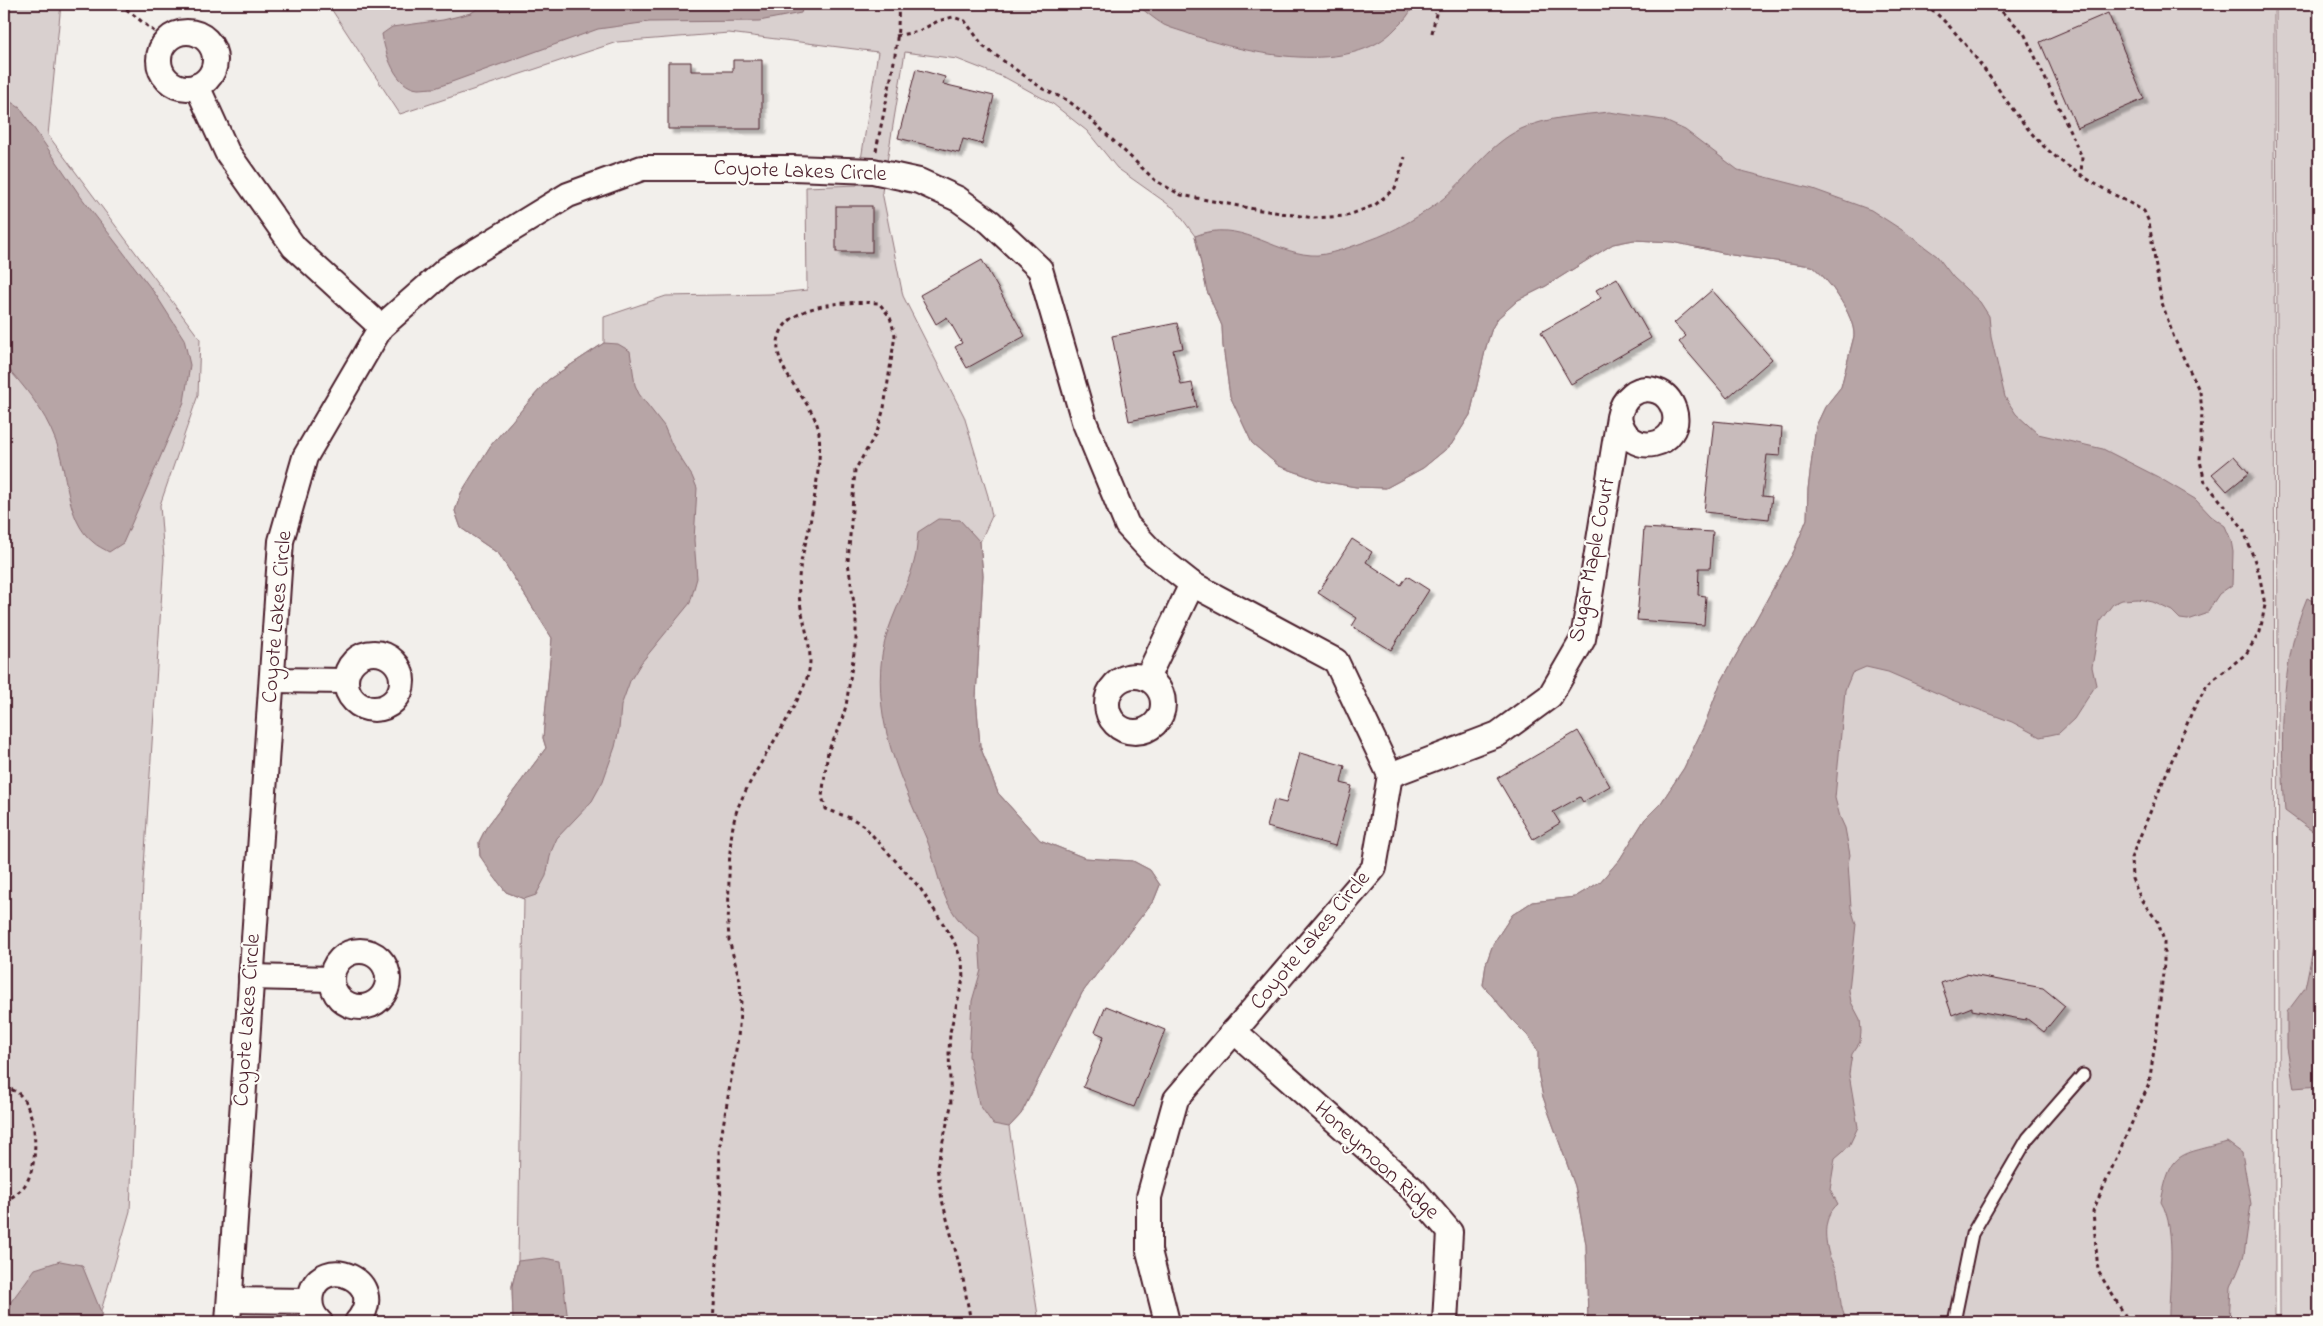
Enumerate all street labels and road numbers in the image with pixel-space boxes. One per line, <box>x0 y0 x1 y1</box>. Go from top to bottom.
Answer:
street label: Coyote Lakes Circle <box>713 153 887 192</box>
street label: Sugar Maple Court <box>1561 475 1626 645</box>
street label: Coyote Lakes Circle <box>255 529 302 705</box>
street label: Coyote Lakes Circle <box>1243 864 1380 1018</box>
street label: Coyote Lakes Circle <box>226 932 271 1107</box>
street label: Honeymoon Ridge <box>1305 1094 1446 1229</box>

